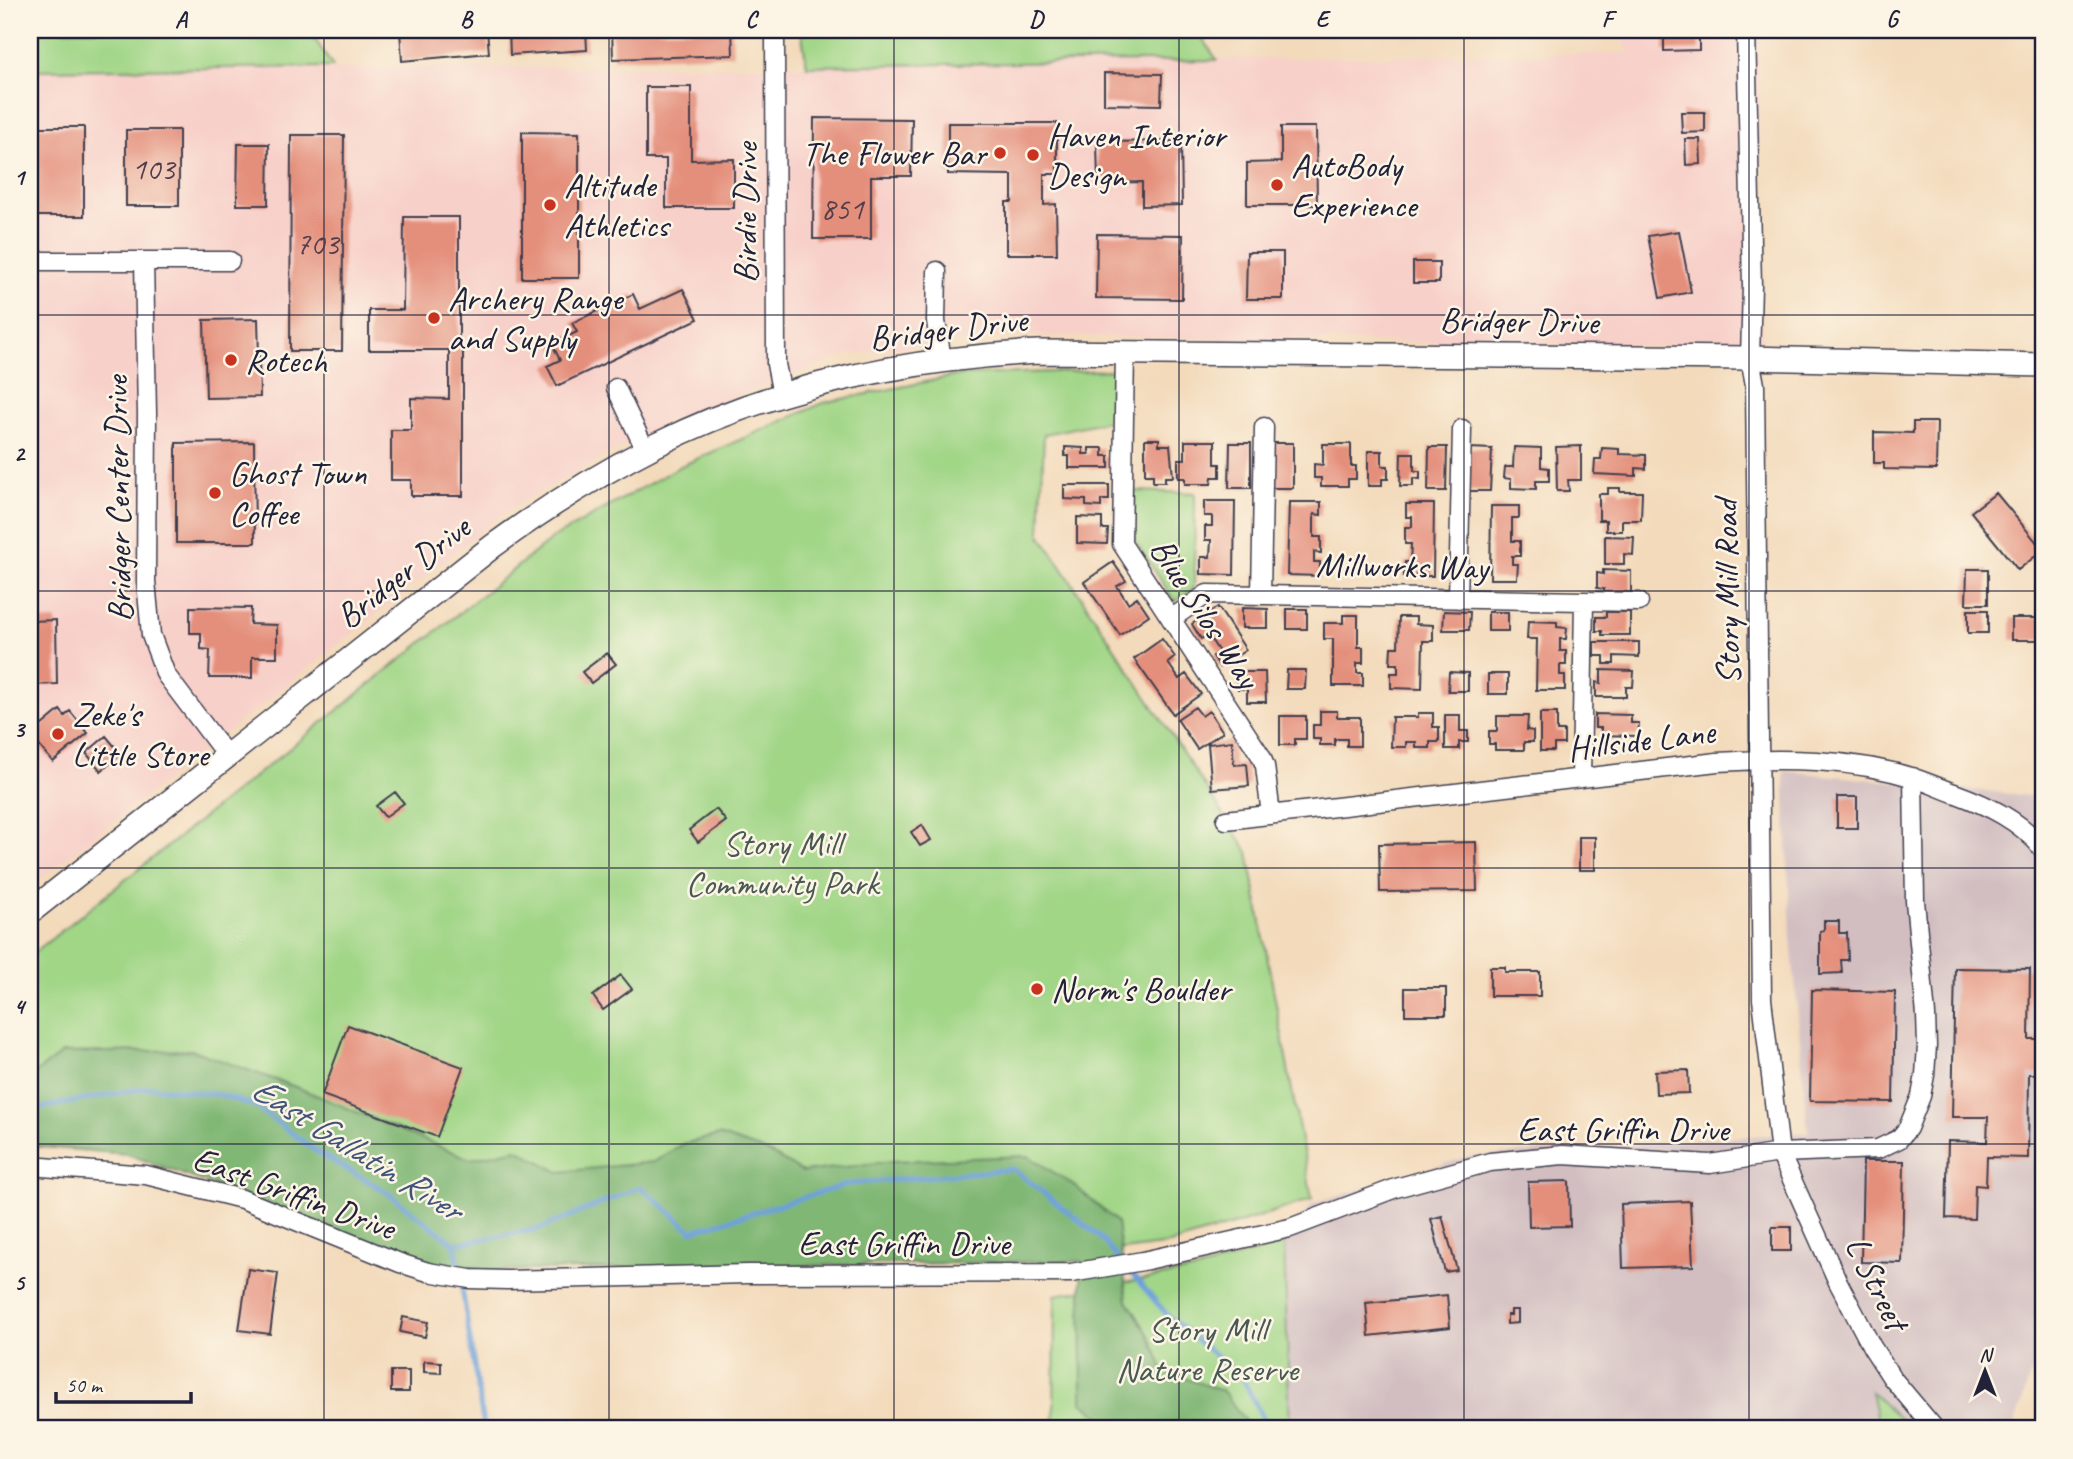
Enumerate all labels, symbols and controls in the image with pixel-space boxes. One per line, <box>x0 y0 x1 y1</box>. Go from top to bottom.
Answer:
text: A <box>175 5 189 34</box>
text: B <box>460 5 474 34</box>
text: C <box>746 5 760 34</box>
text: D <box>1029 5 1045 34</box>
text: E <box>1316 5 1332 34</box>
text: F <box>1602 5 1618 34</box>
text: G <box>1886 5 1901 34</box>
place label: Haven Interior Design <box>1047 113 1228 198</box>
place label: The Flower Bar <box>802 131 988 176</box>
street label: Birdie Drive <box>723 140 768 283</box>
place label: AutoBody Experience <box>1291 143 1419 228</box>
marker: The Flower Bar <box>992 145 1008 161</box>
marker: Haven Interior Design <box>1025 147 1041 163</box>
house number: 103 <box>131 148 177 189</box>
text: 1 <box>14 163 27 192</box>
place label: Altitude Athletics <box>564 163 672 248</box>
marker: AutoBody Experience <box>1269 177 1285 193</box>
house number: 851 <box>820 188 865 229</box>
marker: Altitude Athletics <box>542 197 558 213</box>
house number: 703 <box>295 223 341 264</box>
place label: Archery Range and Supply <box>448 276 625 361</box>
street label: Bridger Drive <box>867 297 1032 361</box>
street label: Bridger Drive <box>1439 297 1601 345</box>
marker: Archery Range and Supply <box>426 310 442 326</box>
place label: Rotech <box>245 338 328 383</box>
marker: Rotech <box>223 352 239 368</box>
street label: Bridger Center Drive <box>93 373 143 622</box>
text: 2 <box>14 439 27 468</box>
place label: Ghost Town Coffee <box>229 451 367 536</box>
marker: Ghost Town Coffee <box>207 485 223 501</box>
street label: Story Mill Road <box>1703 494 1751 685</box>
street label: Bridger Drive <box>327 504 481 639</box>
street label: Blue Silos Way <box>1140 529 1272 699</box>
street label: Millworks Way <box>1316 542 1491 590</box>
place label: Zeke's Little Store <box>72 692 211 777</box>
street label: Hillside Lane <box>1565 708 1720 771</box>
text: 3 <box>14 715 27 744</box>
marker: Zeke's Little Store <box>50 726 66 742</box>
park label: Story Mill Community Park <box>686 821 882 906</box>
place label: Norm's Boulder <box>1051 967 1233 1012</box>
marker: Norm's Boulder <box>1029 981 1045 997</box>
text: 4 <box>14 992 27 1021</box>
water label: East Gallatin River <box>243 1065 476 1234</box>
street label: East Griffin Drive <box>1517 1107 1731 1152</box>
street label: East Griffin Drive <box>187 1136 404 1251</box>
street label: East Griffin Drive <box>798 1221 1012 1266</box>
street label: L Street <box>1835 1229 1921 1341</box>
text: 5 <box>14 1268 26 1297</box>
park label: Story Mill Nature Reserve <box>1116 1307 1301 1392</box>
north arrow <box>1951 1336 2021 1406</box>
text: N <box>1979 1343 1994 1367</box>
scale bar <box>56 1361 191 1405</box>
text: 50 m <box>66 1372 104 1398</box>

